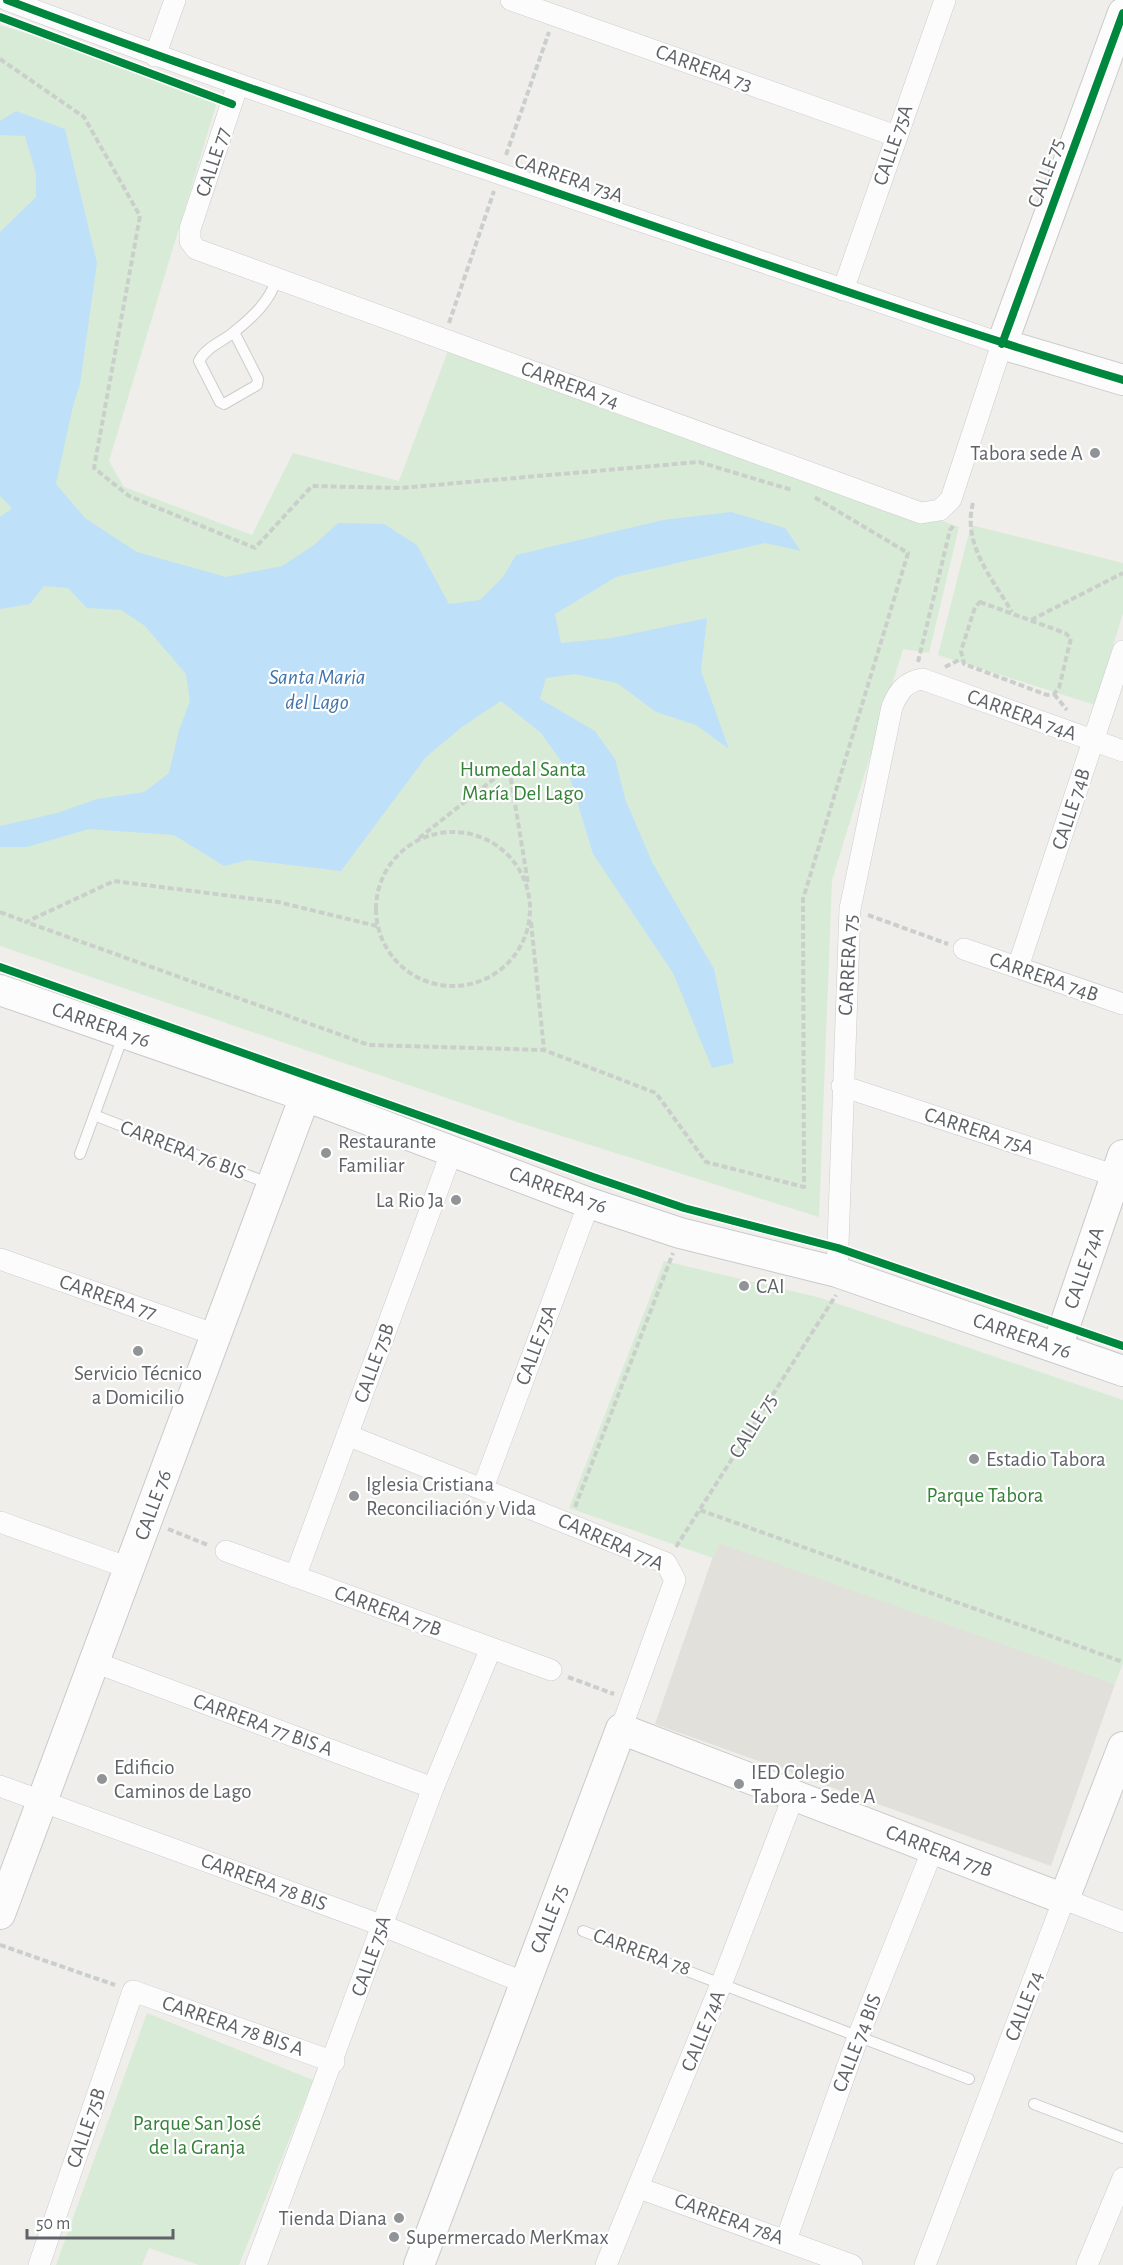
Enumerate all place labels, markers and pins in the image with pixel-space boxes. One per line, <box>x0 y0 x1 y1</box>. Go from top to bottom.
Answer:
place label: Tabora sede A <box>970 443 1083 464</box>
marker: Tabora sede A <box>1088 446 1102 460</box>
place label: Restaurante Familiar <box>338 1131 436 1176</box>
marker: Restaurante Familiar <box>319 1146 333 1160</box>
place label: La Rio Ja <box>376 1190 444 1211</box>
marker: La Rio Ja <box>449 1193 463 1207</box>
place label: CAI <box>756 1276 785 1297</box>
marker: CAI <box>737 1279 751 1293</box>
marker: Servicio Técnico a Domicilio <box>131 1344 145 1358</box>
place label: Servicio Técnico a Domicilio <box>74 1363 202 1408</box>
place label: Estadio Tabora <box>986 1449 1106 1470</box>
marker: Estadio Tabora <box>967 1452 981 1466</box>
place label: Iglesia Cristiana Reconciliación y Vida <box>366 1474 537 1519</box>
marker: Iglesia Cristiana Reconciliación y Vida <box>347 1489 361 1503</box>
place label: Edificio Caminos de Lago <box>114 1757 252 1802</box>
place label: IED Colegio Tabora - Sede A <box>751 1762 876 1807</box>
marker: Edificio Caminos de Lago <box>95 1772 109 1786</box>
marker: IED Colegio Tabora - Sede A <box>732 1777 746 1791</box>
place label: Tienda Diana <box>278 2208 387 2229</box>
marker: Tienda Diana <box>392 2211 406 2225</box>
place label: Supermercado MerKmax <box>406 2227 609 2248</box>
marker: Supermercado MerKmax <box>387 2230 401 2244</box>

